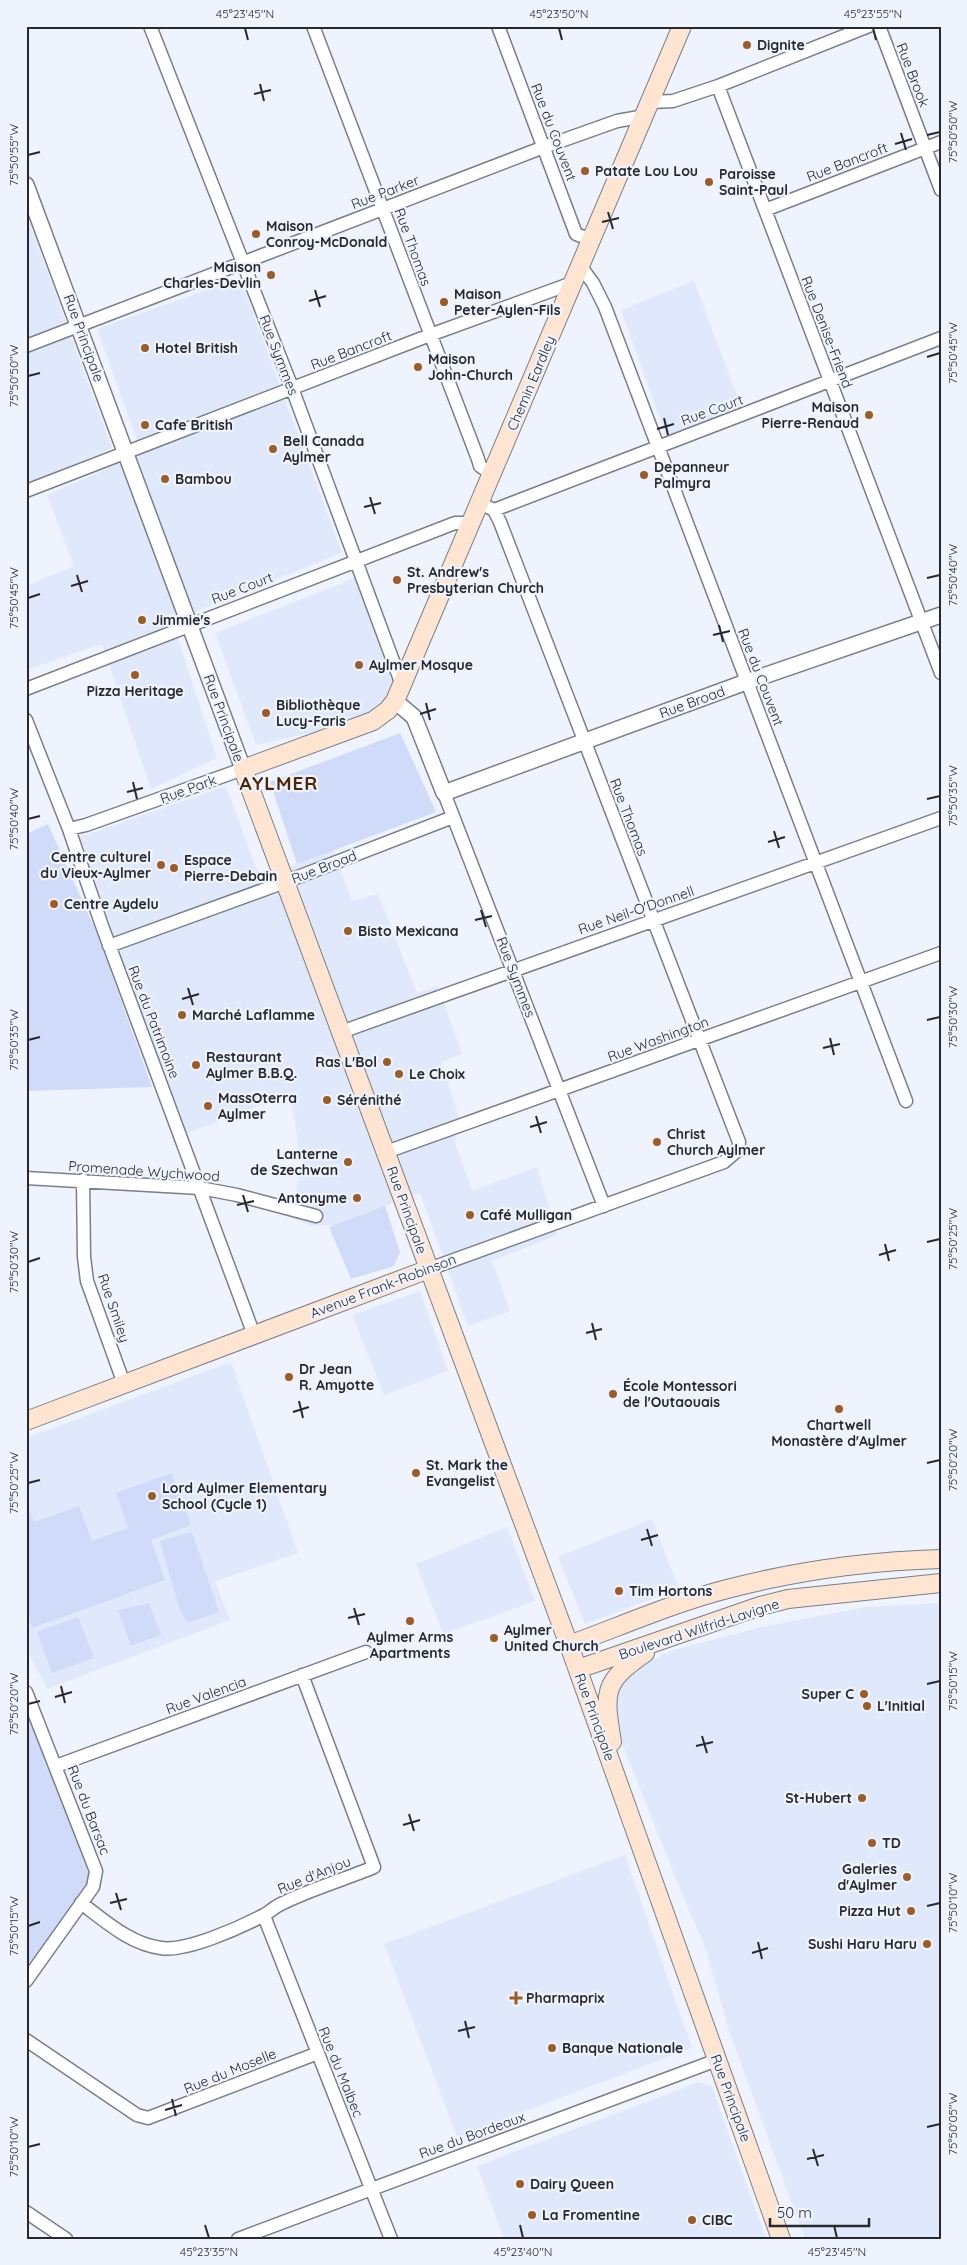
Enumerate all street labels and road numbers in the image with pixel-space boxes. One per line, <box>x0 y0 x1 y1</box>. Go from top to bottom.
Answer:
street label: Rue Brook <box>892 40 934 110</box>
street label: Rue du Couvent <box>527 81 581 184</box>
street label: Rue Bancroft <box>804 138 890 186</box>
street label: Rue Parker <box>348 171 422 213</box>
street label: Rue Thomas <box>391 206 435 288</box>
street label: Rue Denise-Friend <box>797 273 857 391</box>
street label: Rue Principale <box>60 292 108 384</box>
street label: Rue Symmes <box>255 312 303 398</box>
street label: Rue Bancroft <box>308 326 394 374</box>
street label: Chemin Eardley <box>503 333 559 433</box>
street label: Rue Court <box>679 390 746 430</box>
street label: Rue Court <box>209 568 276 608</box>
street label: Rue du Couvent <box>734 626 788 729</box>
street label: Rue Principale <box>200 672 248 764</box>
street label: Rue Broad <box>657 682 727 722</box>
street label: Rue Park <box>157 771 219 807</box>
street label: Rue Thomas <box>606 776 652 858</box>
street label: Rue Broad <box>289 846 359 888</box>
street label: Rue Neil-O'Donnell <box>576 882 696 938</box>
street label: Rue Symmes <box>492 934 540 1020</box>
street label: Rue du Patrimoine <box>124 963 184 1081</box>
street label: Rue Washington <box>605 1012 711 1066</box>
street label: Promenade Wychwood <box>68 1157 220 1185</box>
street label: Rue Principale <box>383 1164 431 1256</box>
street label: Avenue Frank-Robinson <box>308 1250 458 1322</box>
street label: Rue Smiley <box>94 1271 134 1345</box>
street label: Boulevard Wilfrid-Lavigne <box>616 1595 782 1663</box>
street label: Rue Principale <box>571 1671 619 1763</box>
street label: Rue Valencia <box>163 1672 249 1718</box>
street label: Rue du Barsac <box>64 1763 114 1857</box>
street label: Rue d'Anjou <box>275 1852 353 1898</box>
street label: Rue du Malbec <box>315 2024 367 2120</box>
street label: Rue du Moselle <box>181 2044 279 2098</box>
street label: Rue Principale <box>707 2052 755 2144</box>
street label: Rue du Bordeaux <box>416 2107 528 2163</box>

